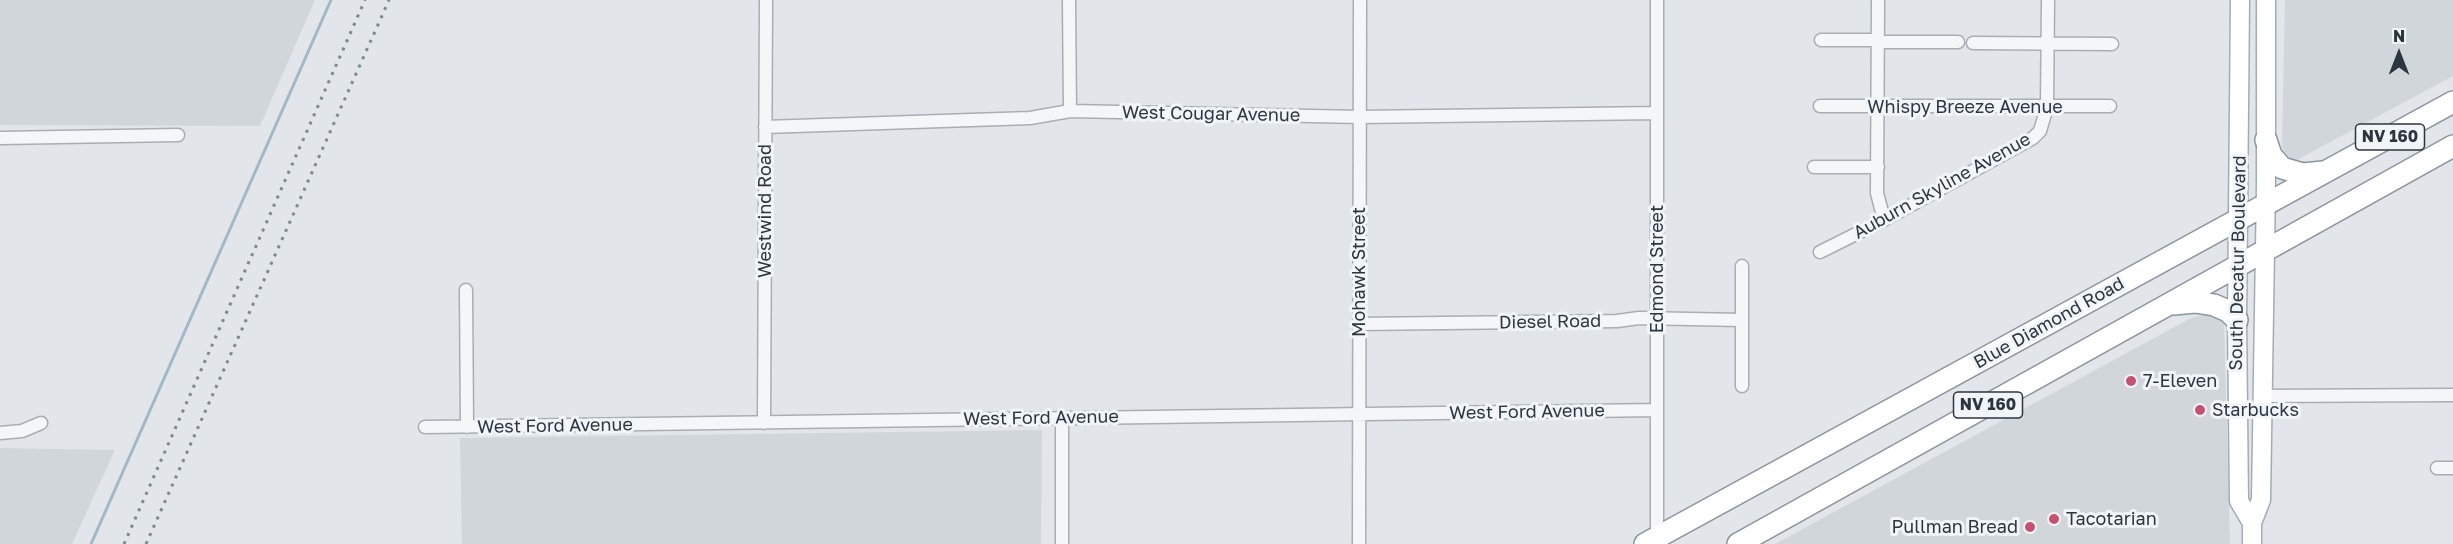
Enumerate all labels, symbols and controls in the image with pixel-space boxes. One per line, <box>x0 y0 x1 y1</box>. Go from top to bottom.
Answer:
north arrow <box>2369 24 2429 84</box>
text: N <box>2393 26 2405 46</box>
street label: Whispy Breeze Avenue <box>1867 96 2063 118</box>
street label: West Cougar Avenue <box>1122 102 1300 126</box>
road number: NV 160 <box>2356 124 2424 150</box>
street label: Auburn Skyline Avenue <box>1850 128 2034 244</box>
street label: Westwind Road <box>754 144 776 278</box>
street label: South Decatur Boulevard <box>2225 155 2251 371</box>
street label: Edmond Street <box>1646 205 1668 333</box>
street label: Mohawk Street <box>1348 207 1370 337</box>
street label: Blue Diamond Road <box>1970 273 2128 373</box>
street label: Diesel Road <box>1499 310 1601 334</box>
place label: 7-Eleven <box>2143 370 2217 392</box>
marker: 7-Eleven <box>2124 374 2138 388</box>
road number: NV 160 <box>1954 392 2022 418</box>
place label: Starbucks <box>2212 399 2299 421</box>
street label: West Ford Avenue <box>1449 400 1605 424</box>
marker: Starbucks <box>2193 403 2207 417</box>
street label: West Ford Avenue <box>963 406 1119 430</box>
street label: West Ford Avenue <box>477 414 633 438</box>
place label: Tacotarian <box>2066 508 2157 530</box>
marker: Tacotarian <box>2047 512 2061 526</box>
place label: Pullman Bread <box>1892 516 2018 538</box>
marker: Pullman Bread <box>2023 520 2037 534</box>

